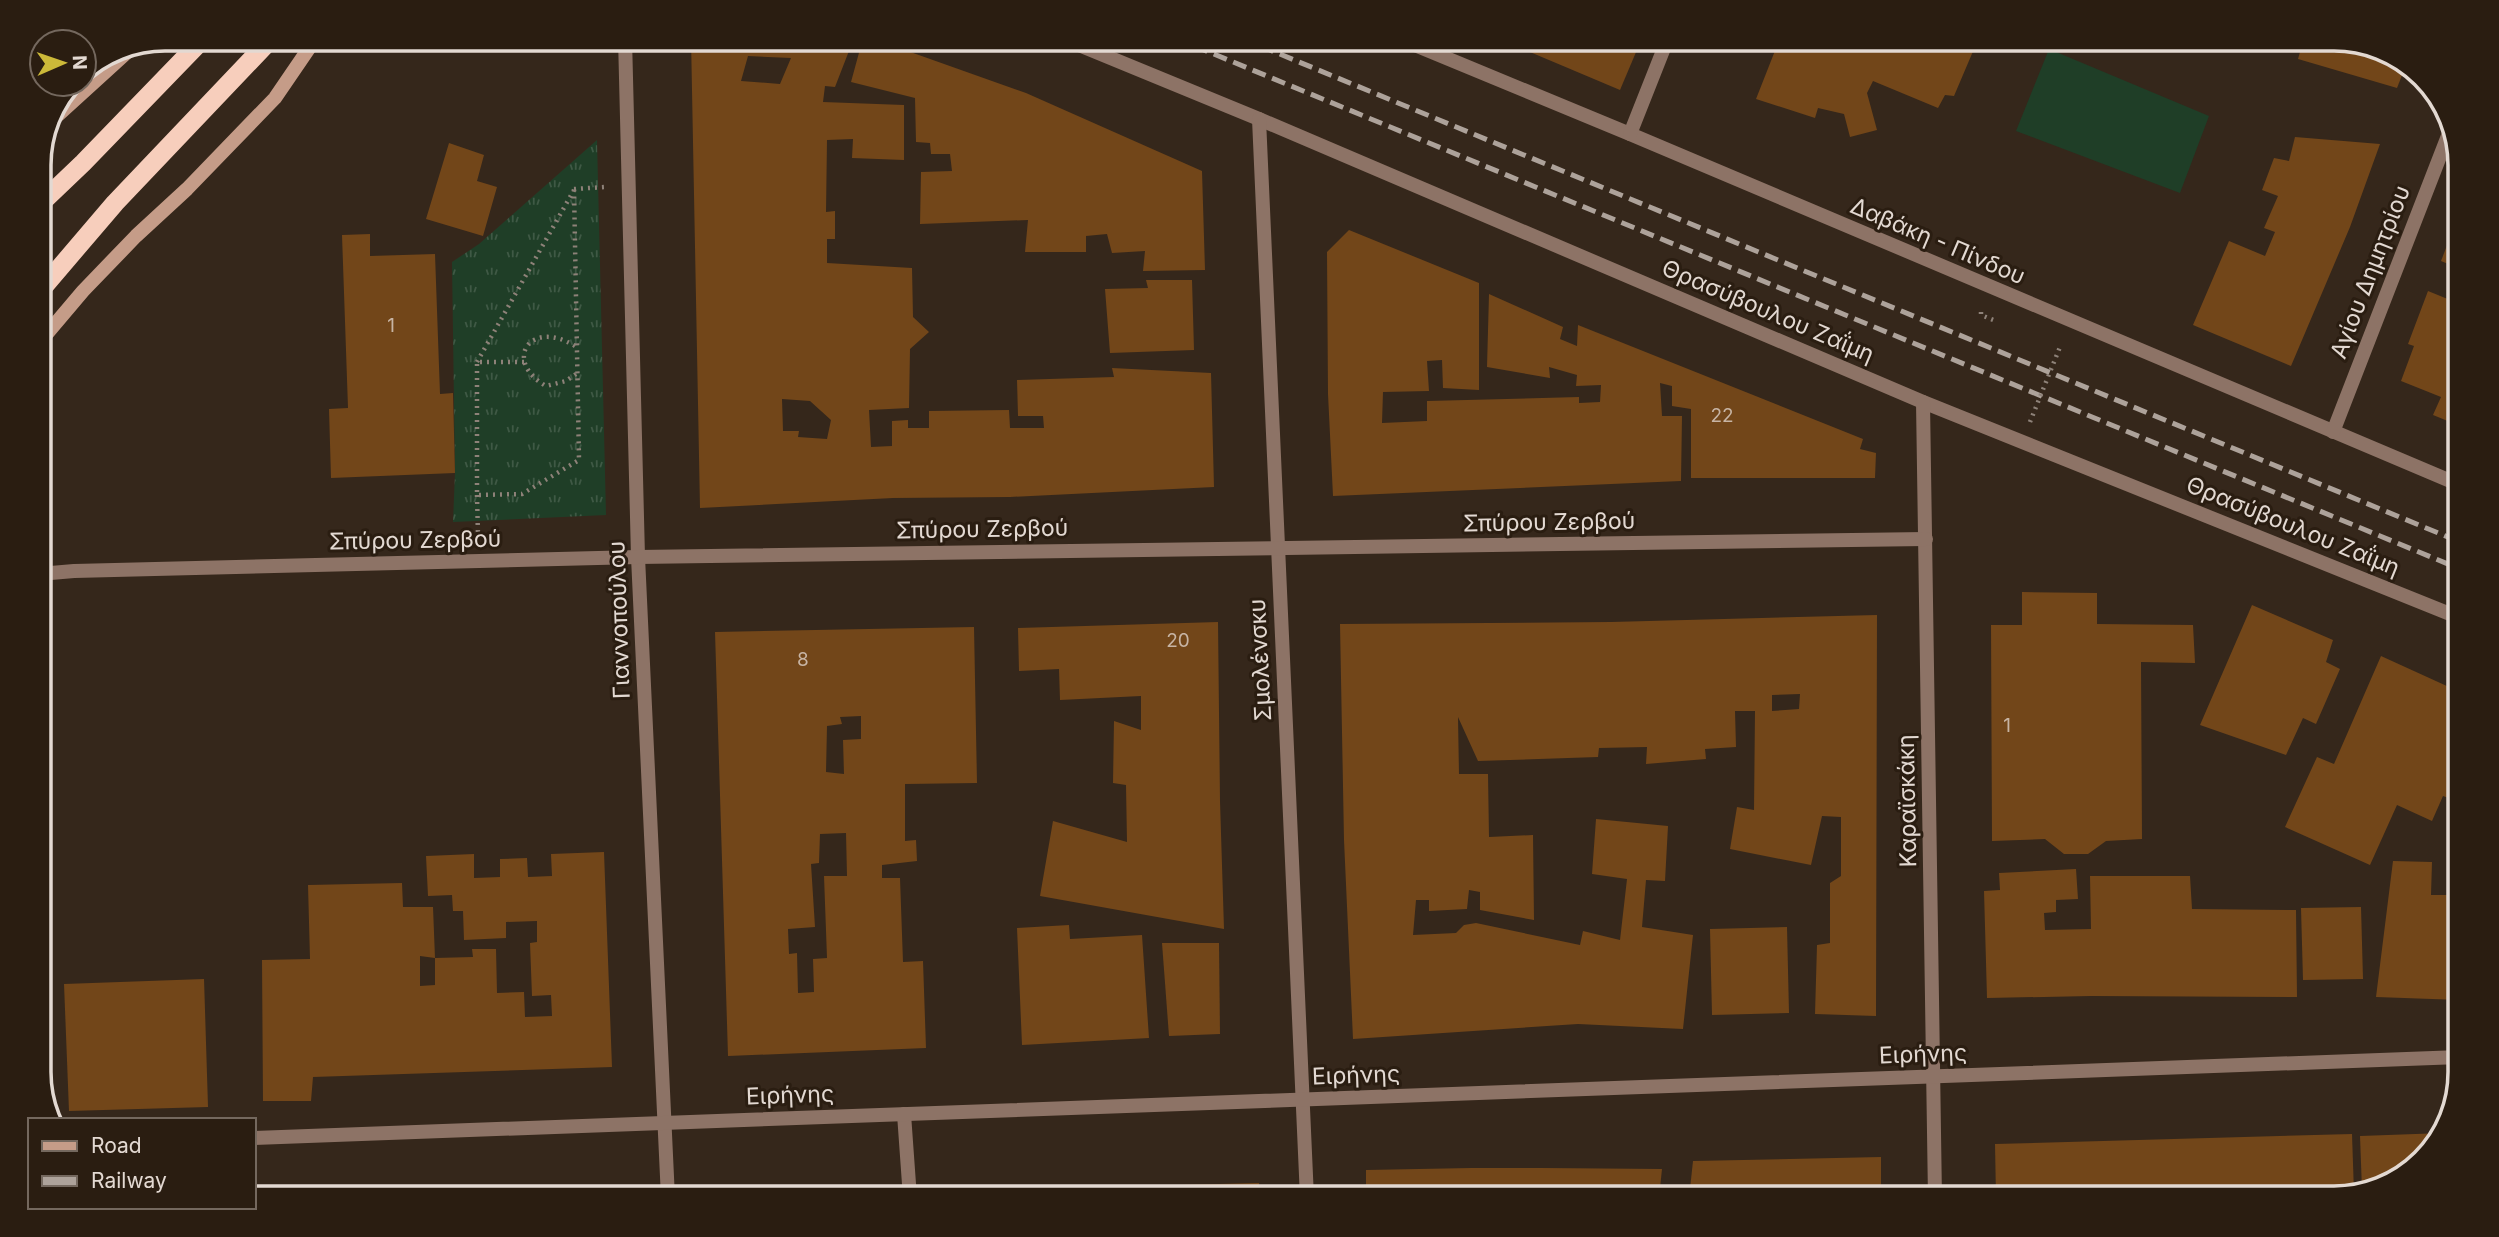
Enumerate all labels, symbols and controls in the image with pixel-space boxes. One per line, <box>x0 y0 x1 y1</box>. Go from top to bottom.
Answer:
north arrow <box>28 28 98 98</box>
text: N <box>68 55 91 70</box>
street label: Αγίου Δημητρίου <box>2324 182 2416 362</box>
street label: Δαβάκη - Πίνδου <box>1847 192 2029 290</box>
street label: Θρασύβουλου Ζαΐμη <box>1658 254 1878 368</box>
house number: 1 <box>387 314 395 337</box>
house number: 22 <box>1710 404 1734 427</box>
street label: Θρασύβουλου Ζαΐμη <box>2182 470 2404 582</box>
street label: Σπύρου Ζερβού <box>1463 506 1635 538</box>
street label: Σπύρου Ζερβού <box>896 513 1068 545</box>
street label: Σπύρου Ζερβού <box>329 524 501 556</box>
street label: Γιαννοπούλου <box>602 540 636 700</box>
street label: Σμολένσκυ <box>1243 598 1277 722</box>
house number: 20 <box>1166 629 1190 652</box>
house number: 8 <box>797 648 809 671</box>
house number: 1 <box>2003 714 2011 737</box>
street label: Καραϊσκάκη <box>1892 734 1922 868</box>
street label: Ειρήνης <box>1879 1038 1967 1070</box>
street label: Ειρήνης <box>1312 1059 1400 1091</box>
street label: Ειρήνης <box>746 1079 834 1111</box>
legend <box>28 1118 256 1209</box>
text: Road <box>91 1133 142 1158</box>
text: Railway <box>91 1168 167 1193</box>

